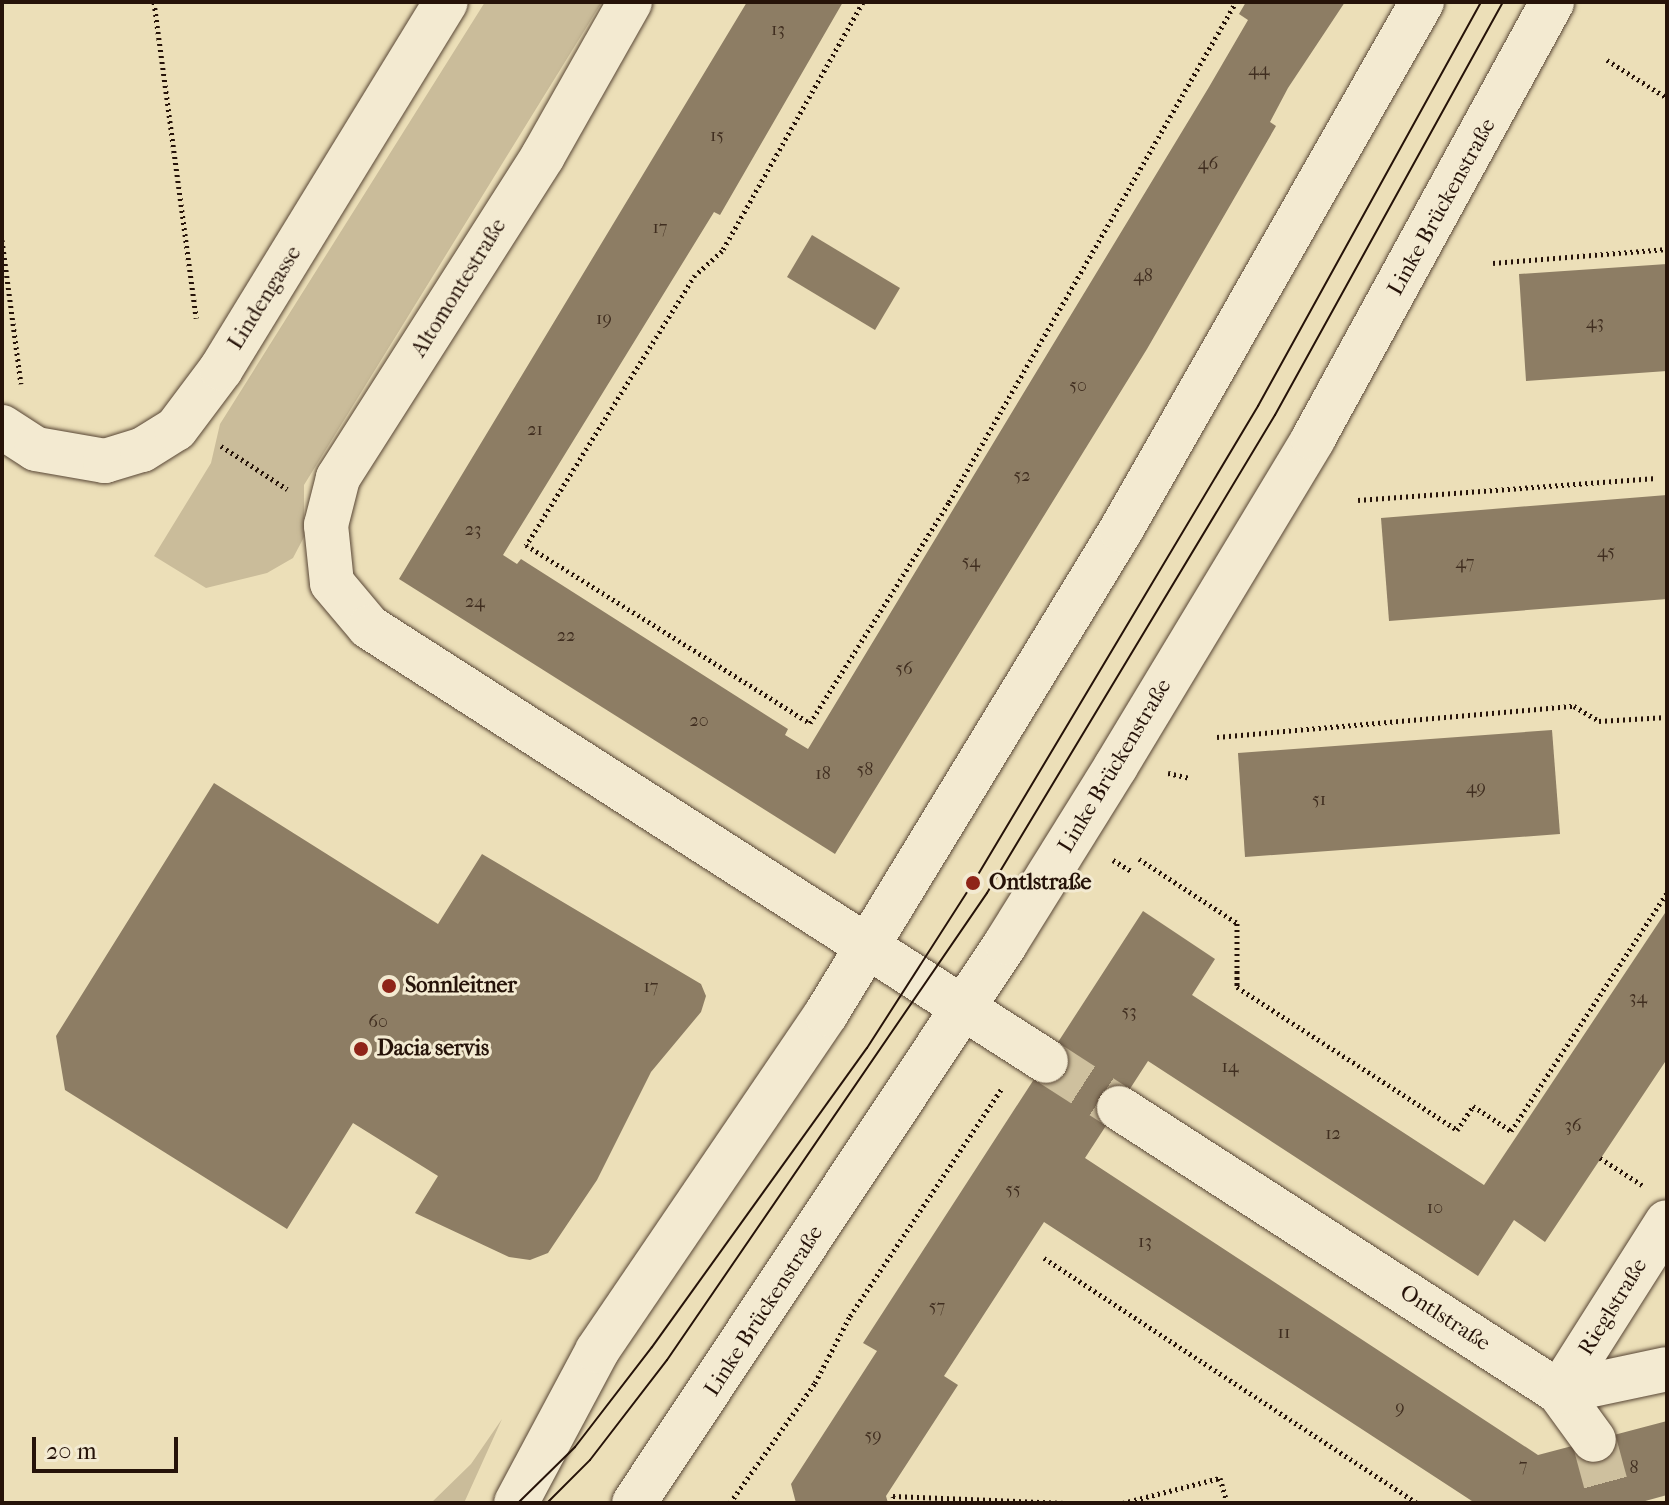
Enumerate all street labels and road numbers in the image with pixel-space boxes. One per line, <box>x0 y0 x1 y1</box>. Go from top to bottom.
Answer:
street label: Linke Brückenstraße <box>1382 114 1502 300</box>
street label: Altomontestraße <box>406 214 512 362</box>
street label: Lindengasse <box>223 241 307 355</box>
street label: Linke Brückenstraße <box>1053 674 1177 858</box>
street label: Linke Brückenstraße <box>699 1221 829 1401</box>
street label: Rieglstraße <box>1573 1254 1653 1360</box>
street label: Ontlstraße <box>1395 1279 1495 1357</box>

